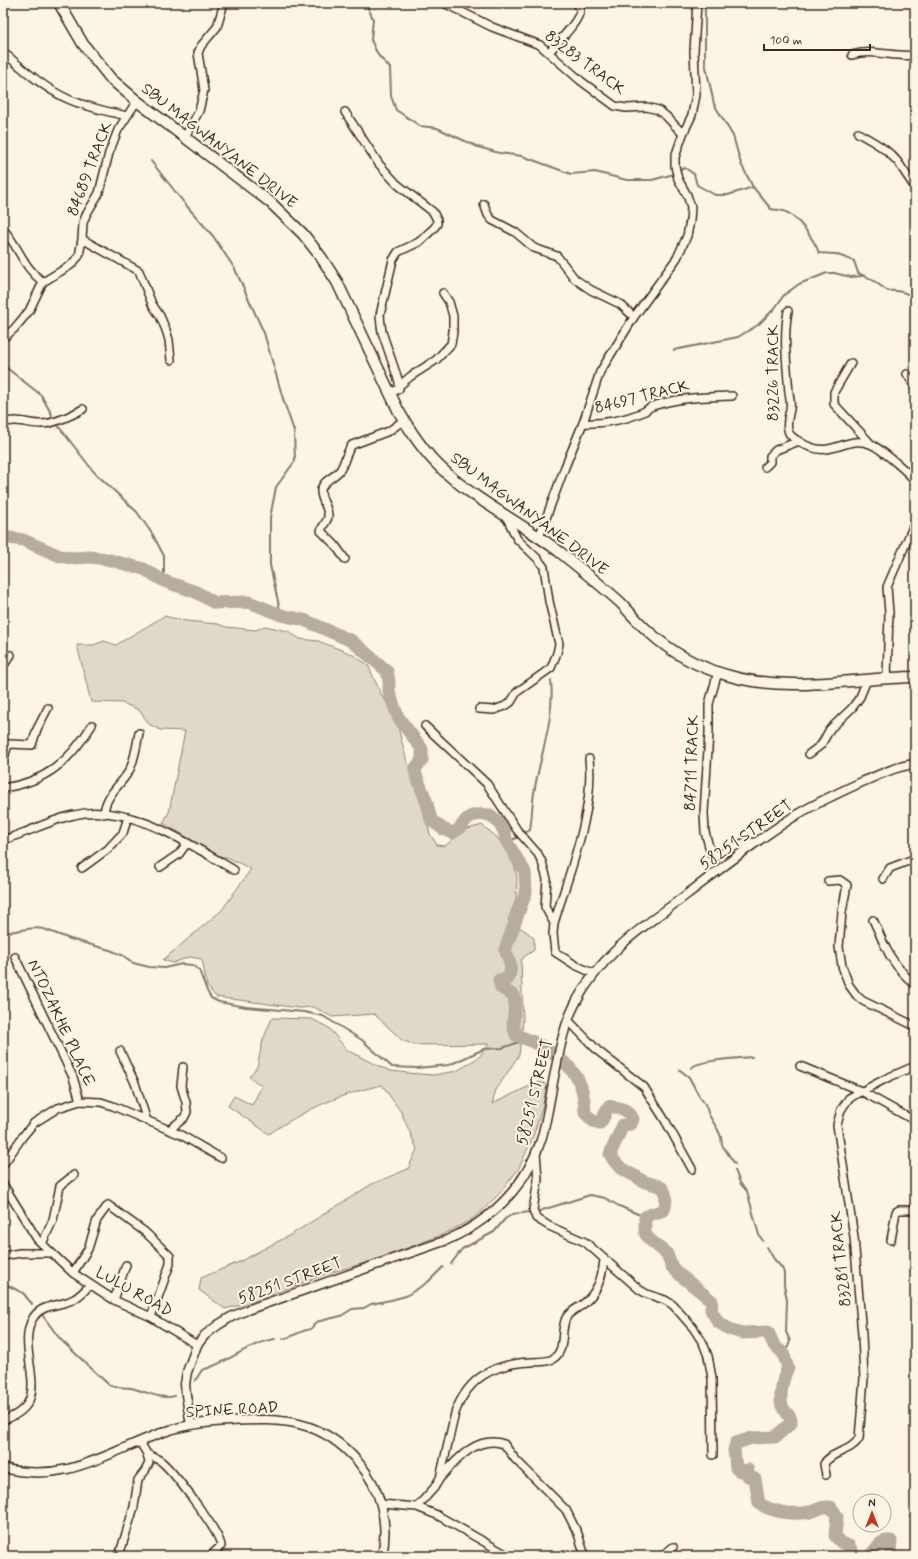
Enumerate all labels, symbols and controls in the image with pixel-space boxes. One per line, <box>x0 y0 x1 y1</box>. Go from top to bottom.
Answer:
street label: 83283 TRACK <box>540 26 630 101</box>
scale bar <box>764 26 870 52</box>
text: 100 m <box>770 33 802 49</box>
street label: SBU MAGWANYANE DRIVE <box>137 78 301 214</box>
street label: 84689 TRACK <box>62 118 118 219</box>
street label: 83226 TRACK <box>763 324 784 421</box>
street label: 84697 TRACK <box>592 375 692 419</box>
street label: SBU MAGWANYANE DRIVE <box>446 448 612 580</box>
street label: 84711 TRACK <box>680 714 704 812</box>
street label: 58251 STREET <box>695 795 797 875</box>
street label: NTOZAKHE PLACE <box>22 956 100 1090</box>
street label: 58251 STREET <box>512 1037 558 1147</box>
street label: 83281 TRACK <box>825 1210 856 1308</box>
street label: 58251 STREET <box>235 1252 345 1310</box>
street label: LULU ROAD <box>92 1262 176 1322</box>
street label: SPINE ROAD <box>185 1397 279 1423</box>
north arrow <box>852 1493 892 1533</box>
text: N <box>868 1497 876 1511</box>

